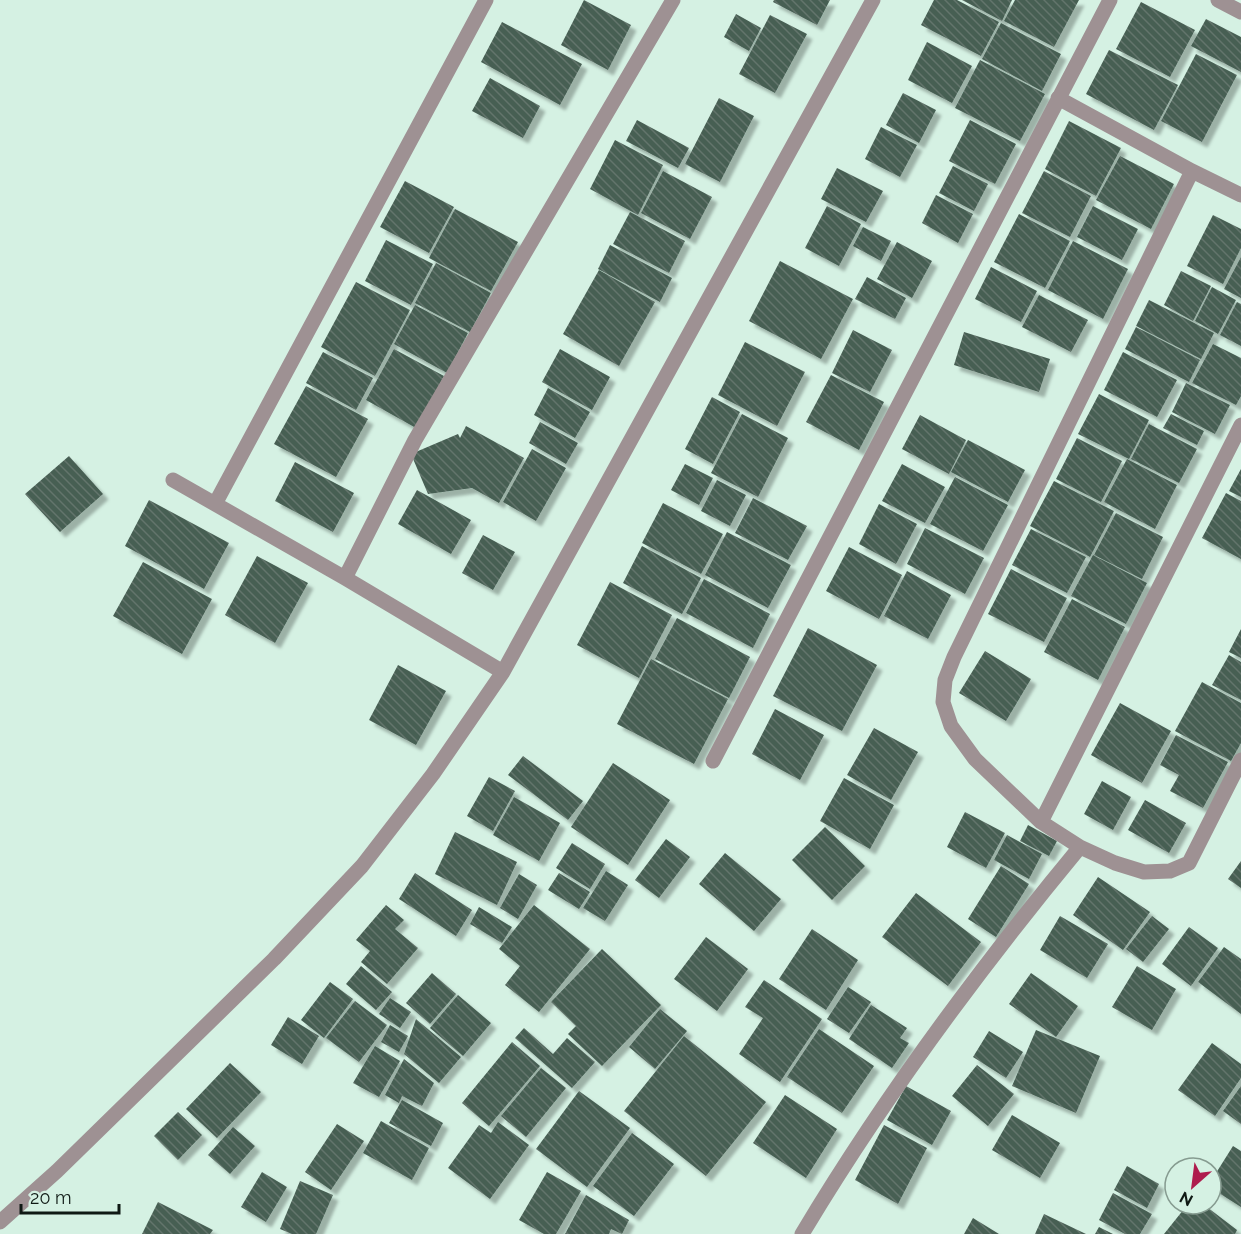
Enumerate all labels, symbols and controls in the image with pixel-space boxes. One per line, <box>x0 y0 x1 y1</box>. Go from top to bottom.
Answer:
north arrow <box>1163 1156 1223 1216</box>
scale bar <box>21 1177 118 1215</box>
text: 20 m <box>30 1187 72 1208</box>
text: N <box>1176 1188 1196 1210</box>

